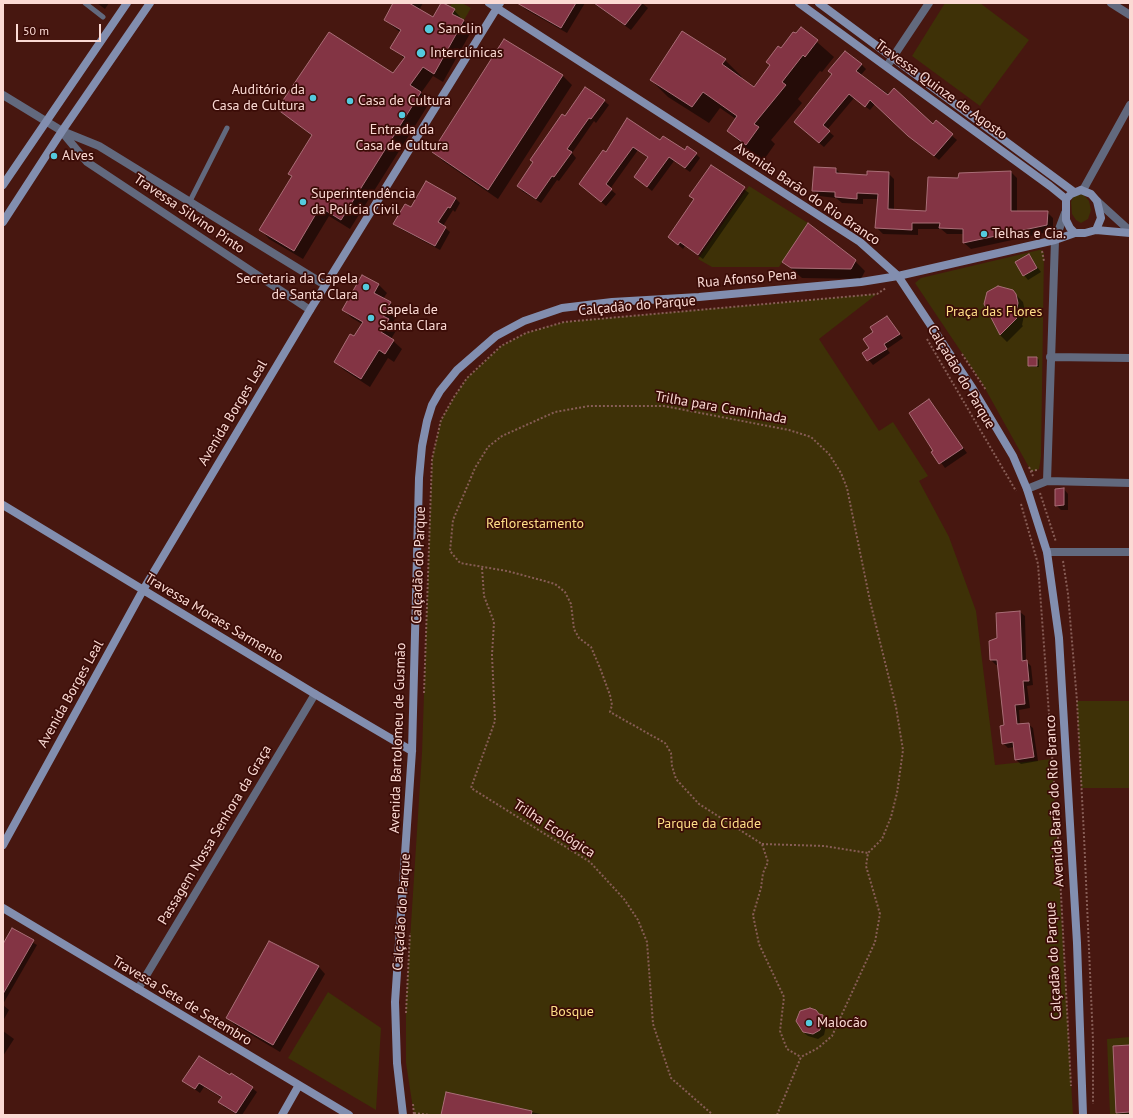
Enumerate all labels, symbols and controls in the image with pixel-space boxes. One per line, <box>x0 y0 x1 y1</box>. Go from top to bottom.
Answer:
scale bar <box>18 16 103 42</box>
place label: Sanclin <box>438 21 482 37</box>
text: 50 m <box>23 23 49 38</box>
marker: Sanclin <box>423 23 435 35</box>
street label: Travessa Quinze de Agosto <box>872 36 1010 144</box>
place label: Interclínicas <box>430 45 503 61</box>
marker: Interclínicas <box>415 47 427 59</box>
place label: Auditório da Casa de Cultura <box>212 82 305 114</box>
marker: Auditório da Casa de Cultura <box>308 93 318 103</box>
place label: Casa de Cultura <box>358 93 451 109</box>
marker: Casa de Cultura <box>345 96 355 106</box>
marker: Entrada da Casa de Cultura <box>397 110 407 120</box>
place label: Entrada da Casa de Cultura <box>355 122 449 154</box>
street label: Avenida Barão do Rio Branco <box>731 139 883 249</box>
place label: Alves <box>62 148 94 164</box>
marker: Alves <box>49 151 59 161</box>
street label: Travessa Silvino Pinto <box>130 171 248 257</box>
place label: Superintendência da Polícia Civil <box>311 186 416 218</box>
marker: Superintendência da Polícia Civil <box>298 197 308 207</box>
place label: Telhas e Cia. <box>992 226 1066 242</box>
marker: Telhas e Cia. <box>979 229 989 239</box>
street label: Rua Afonso Pena <box>696 266 798 292</box>
place label: Secretaria da Capela de Santa Clara <box>236 271 358 304</box>
marker: Secretaria da Capela de Santa Clara <box>361 282 371 292</box>
street label: Calçadão do Parque <box>578 293 696 319</box>
place label: Capela de Santa Clara <box>379 302 447 334</box>
park label: Praça das Flores <box>946 304 1042 320</box>
marker: Capela de Santa Clara <box>366 313 376 323</box>
street label: Calçadão do Parque <box>923 322 999 432</box>
street label: Avenida Borges Leal <box>195 357 271 469</box>
street label: Trilha para Caminhada <box>654 388 788 428</box>
street label: Calçadão do Parque <box>409 506 429 624</box>
park label: Reflorestamento <box>486 516 584 532</box>
street label: Travessa Moraes Sarmento <box>142 570 286 666</box>
street label: Avenida Borges Leal <box>34 637 108 751</box>
street label: Avenida Bartolomeu de Gusmão <box>386 642 410 834</box>
street label: Avenida Barão do Rio Branco <box>1042 715 1068 887</box>
street label: Passagem Nossa Senhora da Graça <box>155 742 275 928</box>
street label: Trilha Ecológica <box>510 796 598 862</box>
park label: Parque da Cidade <box>657 816 761 832</box>
street label: Calçadão do Parque <box>390 853 414 971</box>
street label: Calçadão do Parque <box>1043 902 1065 1020</box>
street label: Travessa Sete de Setembro <box>109 953 255 1049</box>
park label: Bosque <box>550 1004 594 1020</box>
place label: Malocão <box>817 1015 867 1031</box>
marker: Malocão <box>804 1018 814 1028</box>

